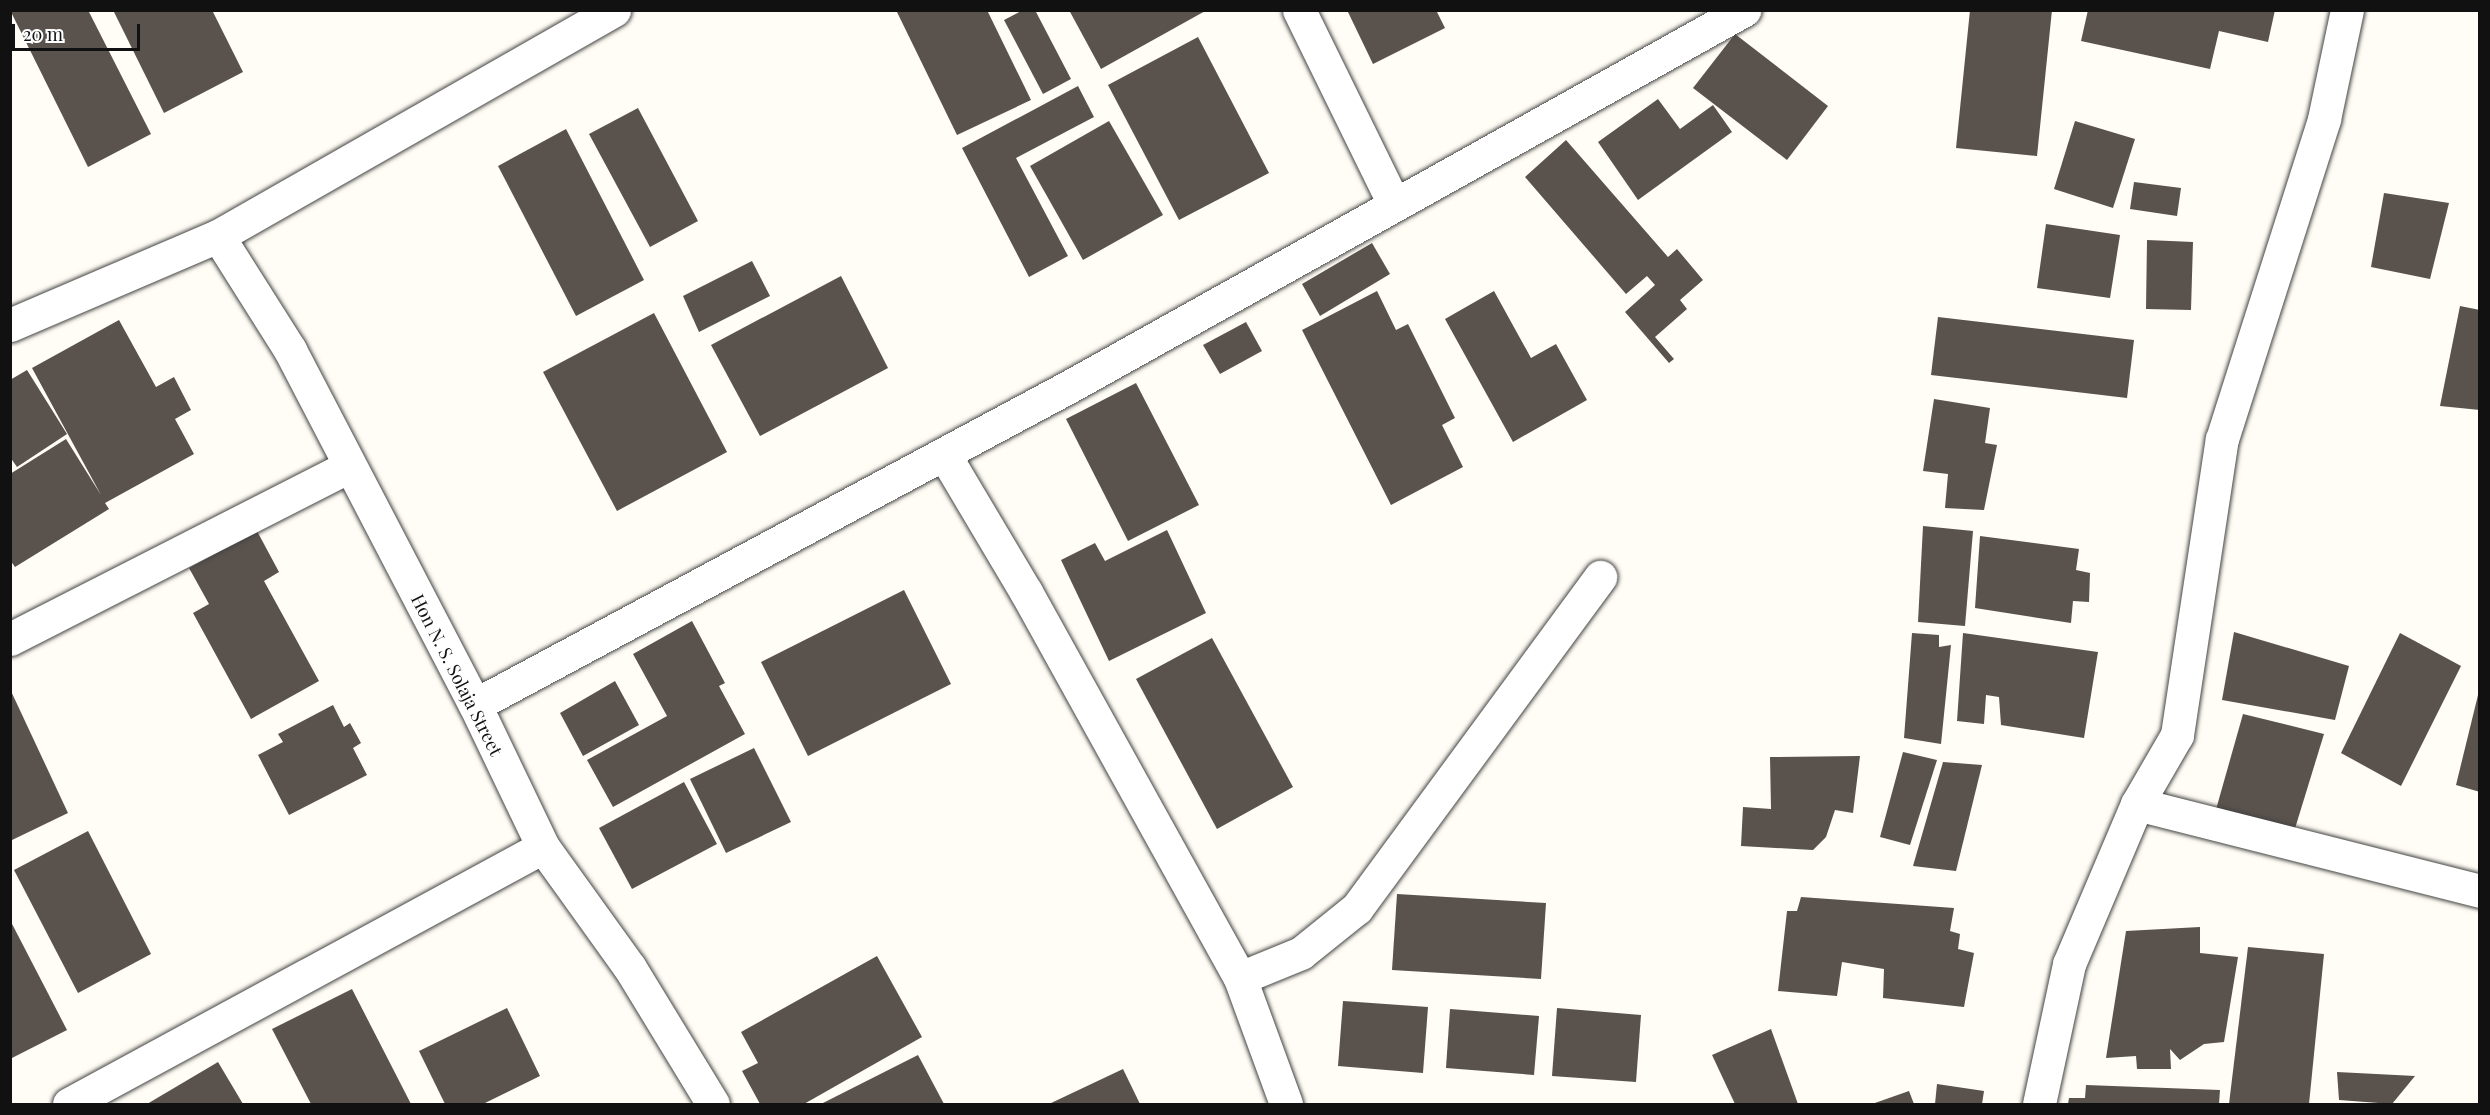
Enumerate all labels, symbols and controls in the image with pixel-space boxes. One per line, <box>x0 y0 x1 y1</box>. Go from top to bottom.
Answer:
scale bar <box>15 12 142 50</box>
text: 20 m <box>23 22 63 46</box>
street label: Hon N. S. Solaja Street <box>407 590 507 760</box>

